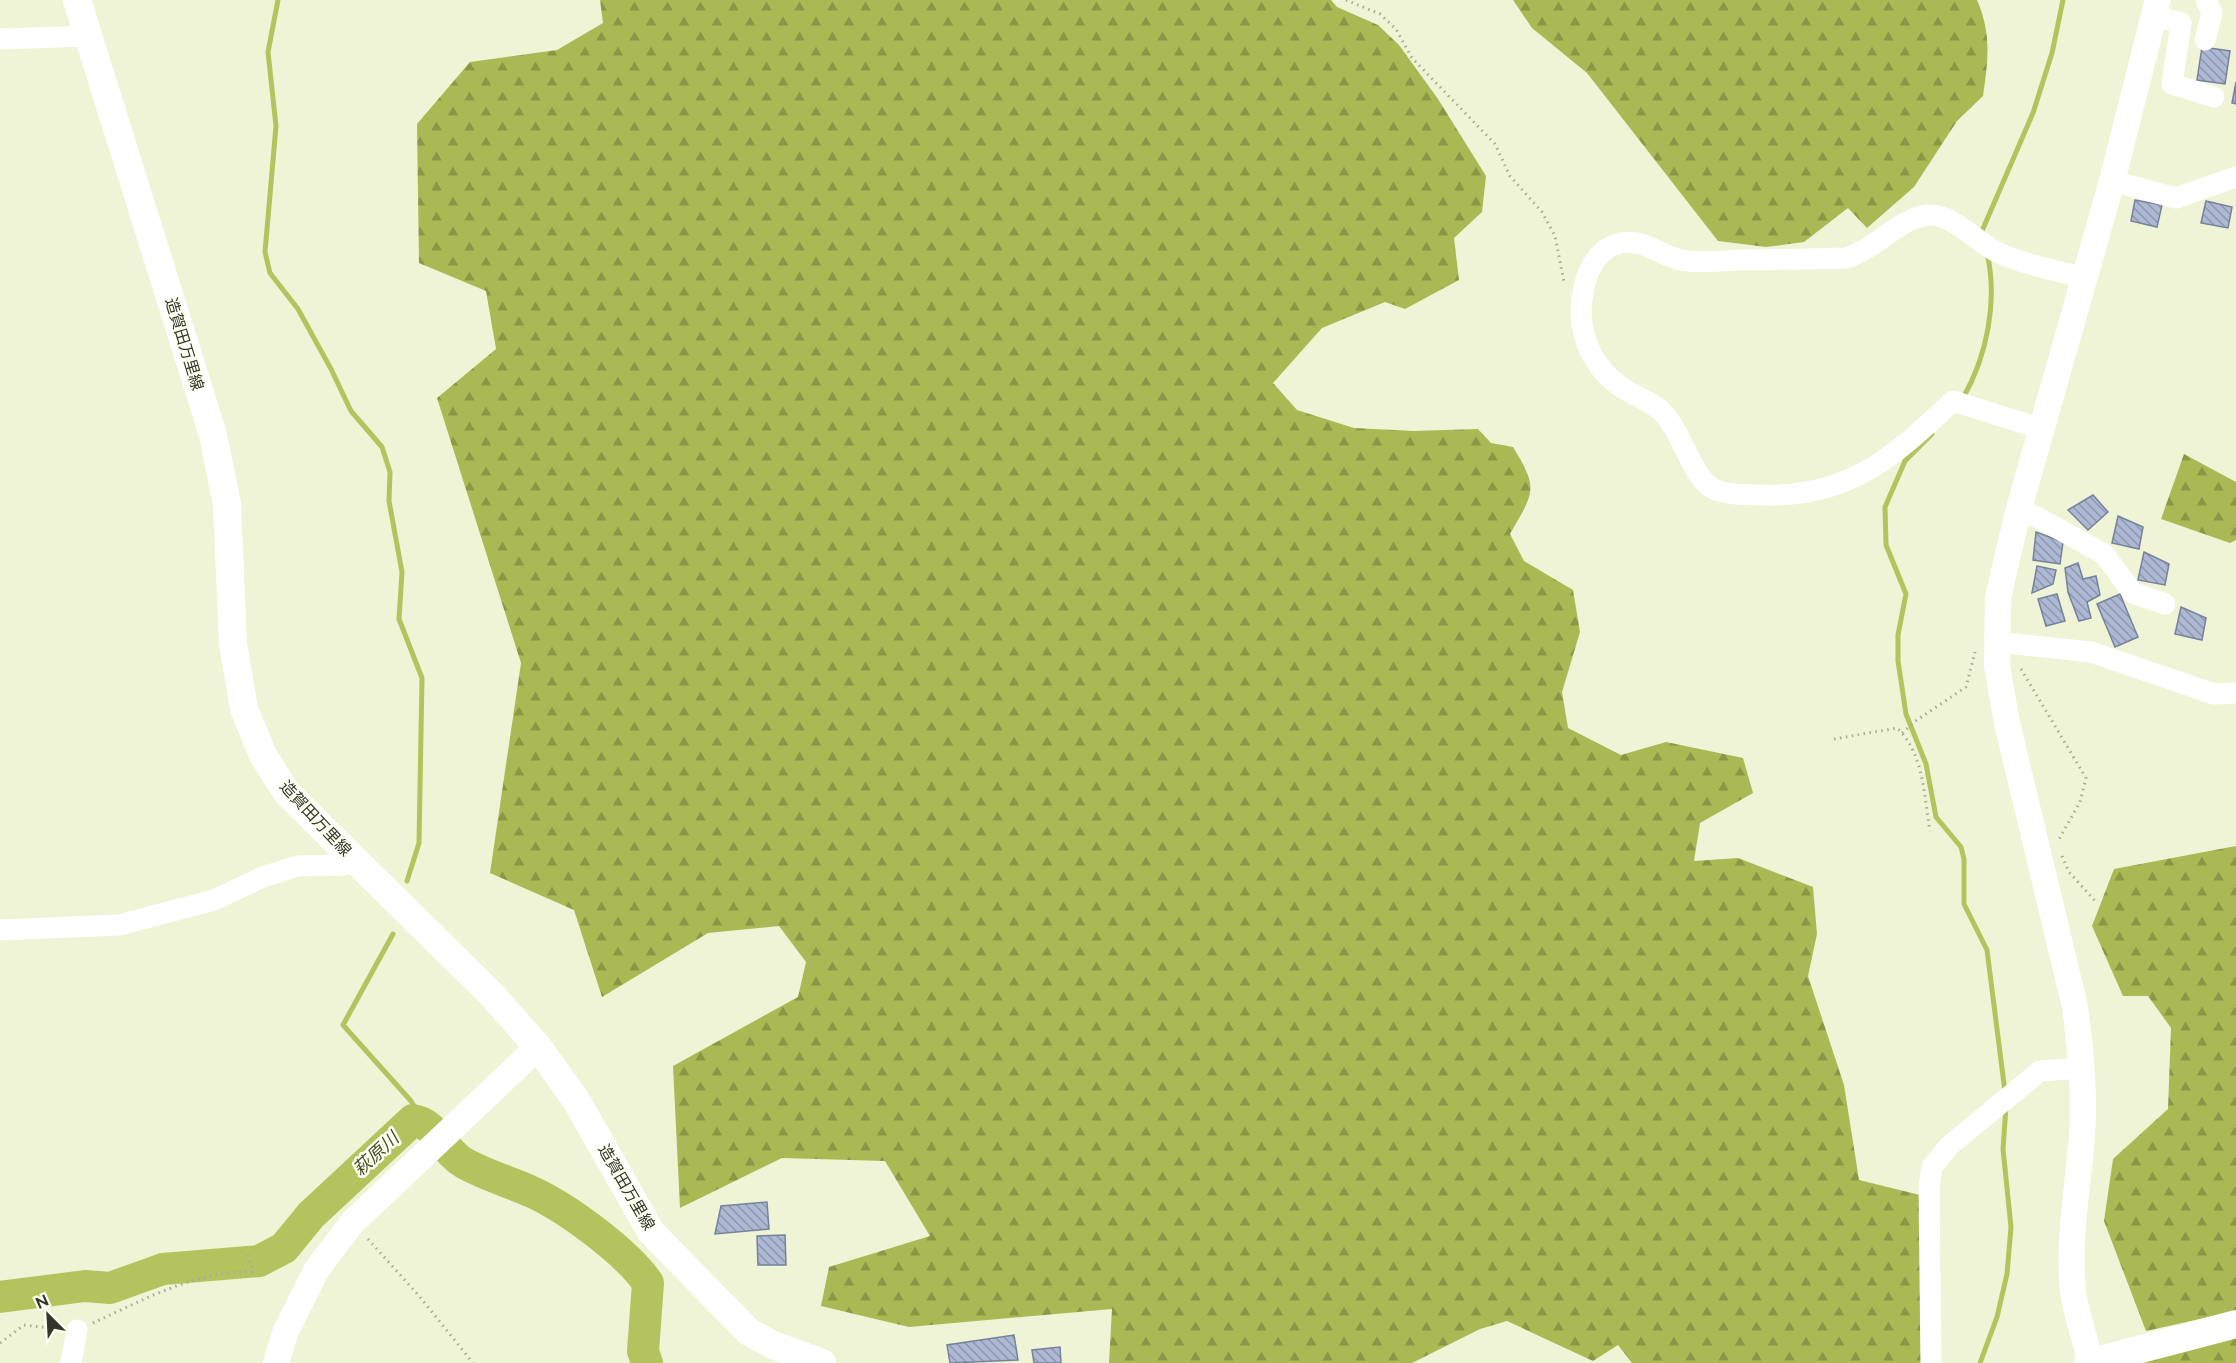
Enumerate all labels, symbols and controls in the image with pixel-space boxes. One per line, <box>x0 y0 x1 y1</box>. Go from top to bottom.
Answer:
street label: 造賀田万里線 <box>161 295 208 393</box>
street label: 造賀田万里線 <box>276 777 355 860</box>
water label: 萩原川 <box>349 1126 404 1180</box>
street label: 造賀田万里線 <box>594 1141 659 1234</box>
north arrow <box>18 1285 78 1345</box>
text: N <box>33 1291 52 1313</box>

